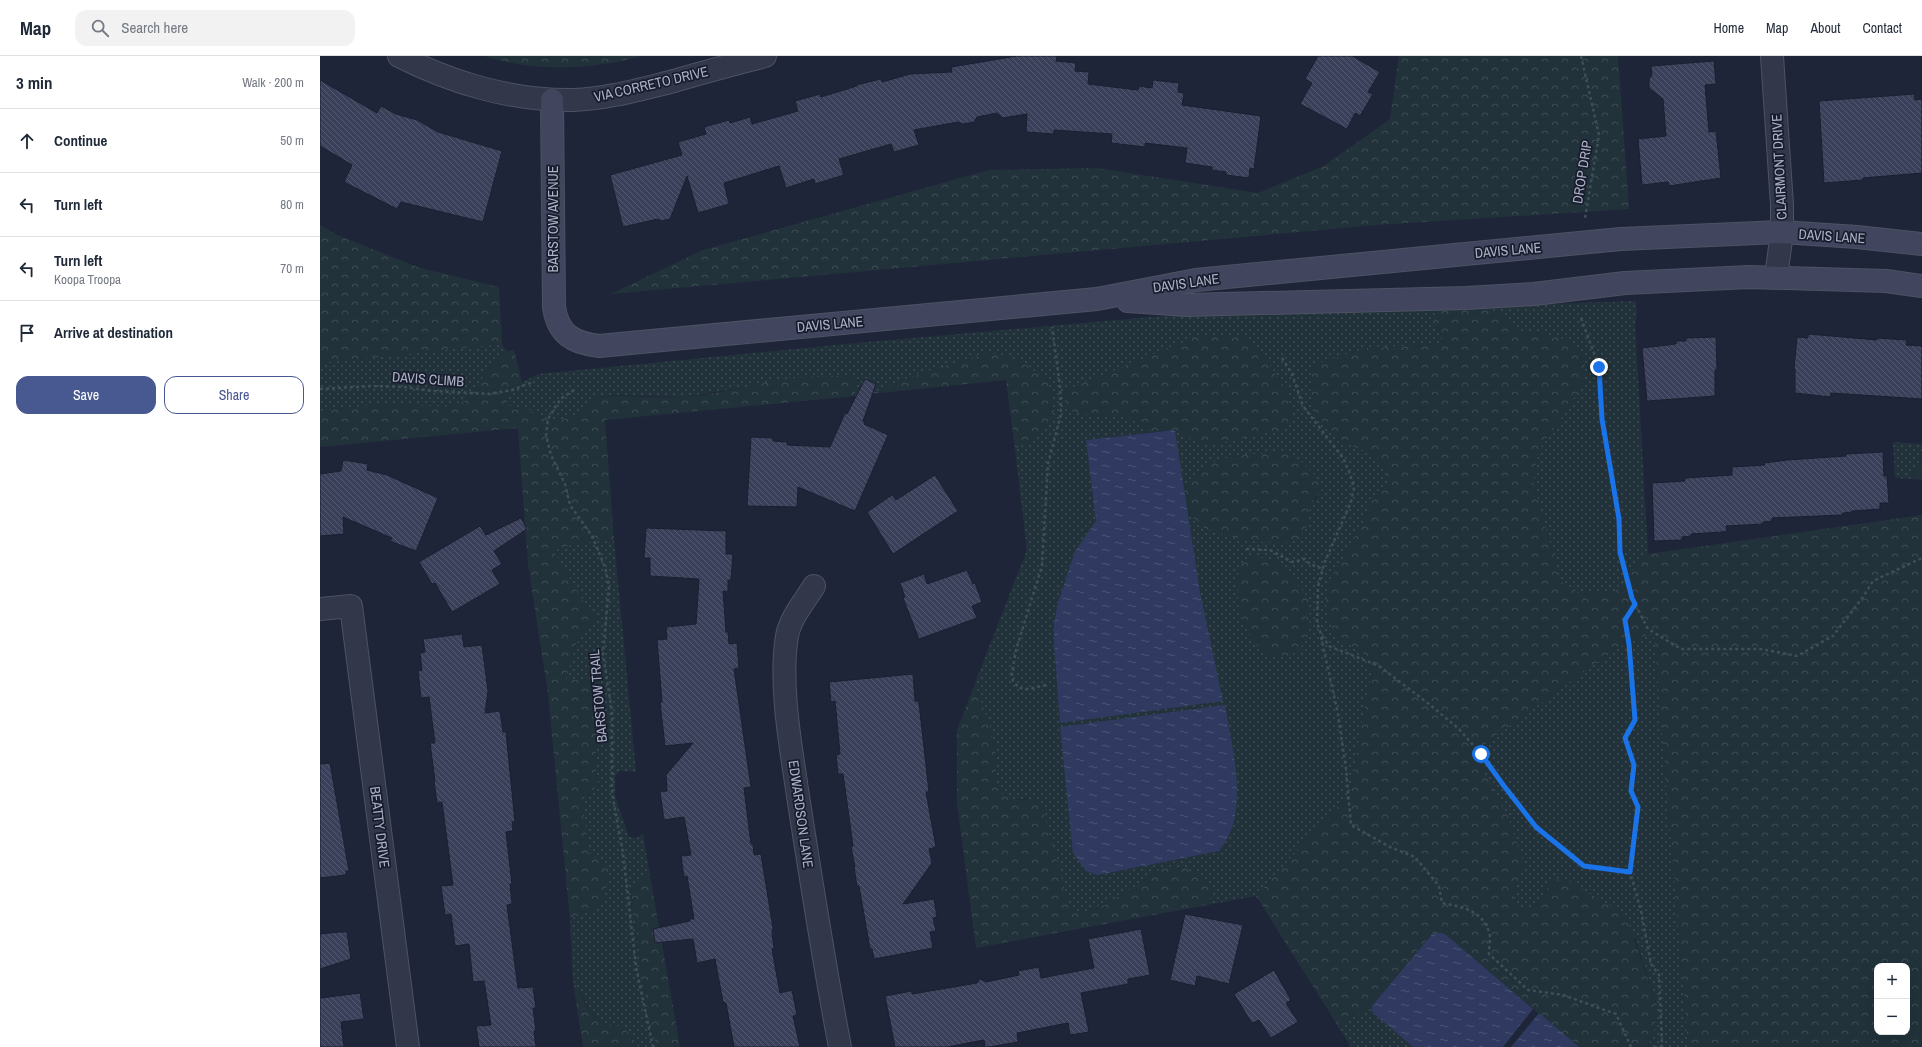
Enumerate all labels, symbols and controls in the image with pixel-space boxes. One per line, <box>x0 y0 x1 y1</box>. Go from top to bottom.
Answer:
search box <box>75 10 355 46</box>
text: Map <box>20 15 51 41</box>
icon: search <box>89 17 111 39</box>
text: Search here <box>121 17 188 38</box>
text: Home <box>1713 19 1744 37</box>
text: Map <box>1766 19 1788 37</box>
text: About <box>1810 19 1840 37</box>
text: Contact <box>1862 19 1902 37</box>
street label: VIA CORRETO DRIVE <box>592 62 710 106</box>
text: 3 min <box>16 71 52 94</box>
text: Walk · 200 m <box>242 74 304 91</box>
street label: CLAIRMONT DRIVE <box>1767 114 1791 220</box>
icon: ahead <box>16 130 38 152</box>
text: Continue <box>54 130 107 151</box>
text: 50 m <box>280 132 304 149</box>
street label: DROP DRIP <box>1568 139 1596 205</box>
street label: BARSTOW AVENUE <box>544 166 562 272</box>
icon: left <box>16 194 38 216</box>
text: Turn left <box>54 194 102 215</box>
text: 80 m <box>280 196 304 213</box>
street label: DAVIS LANE <box>1798 225 1866 247</box>
street label: DAVIS LANE <box>1474 238 1542 262</box>
text: Turn left <box>54 250 102 271</box>
icon: left <box>16 258 38 280</box>
text: 70 m <box>280 260 304 277</box>
street label: DAVIS LANE <box>1152 269 1220 297</box>
text: Koopa Troopa <box>54 271 121 288</box>
street label: DAVIS LANE <box>796 312 864 336</box>
icon: arrive <box>16 322 38 344</box>
text: Arrive at destination <box>54 322 173 343</box>
route end <box>1590 358 1608 376</box>
street label: DAVIS CLIMB <box>392 368 465 391</box>
button: Save <box>16 376 156 414</box>
button: Share <box>164 376 304 414</box>
street label: BARSTOW TRAIL <box>585 648 611 743</box>
route start <box>1472 745 1490 763</box>
street label: EDWARDSON LANE <box>785 759 817 869</box>
street label: BEATTY DRIVE <box>366 785 394 869</box>
map controls <box>1874 963 1910 1035</box>
button: + <box>1874 963 1910 999</box>
button: − <box>1874 999 1910 1035</box>

